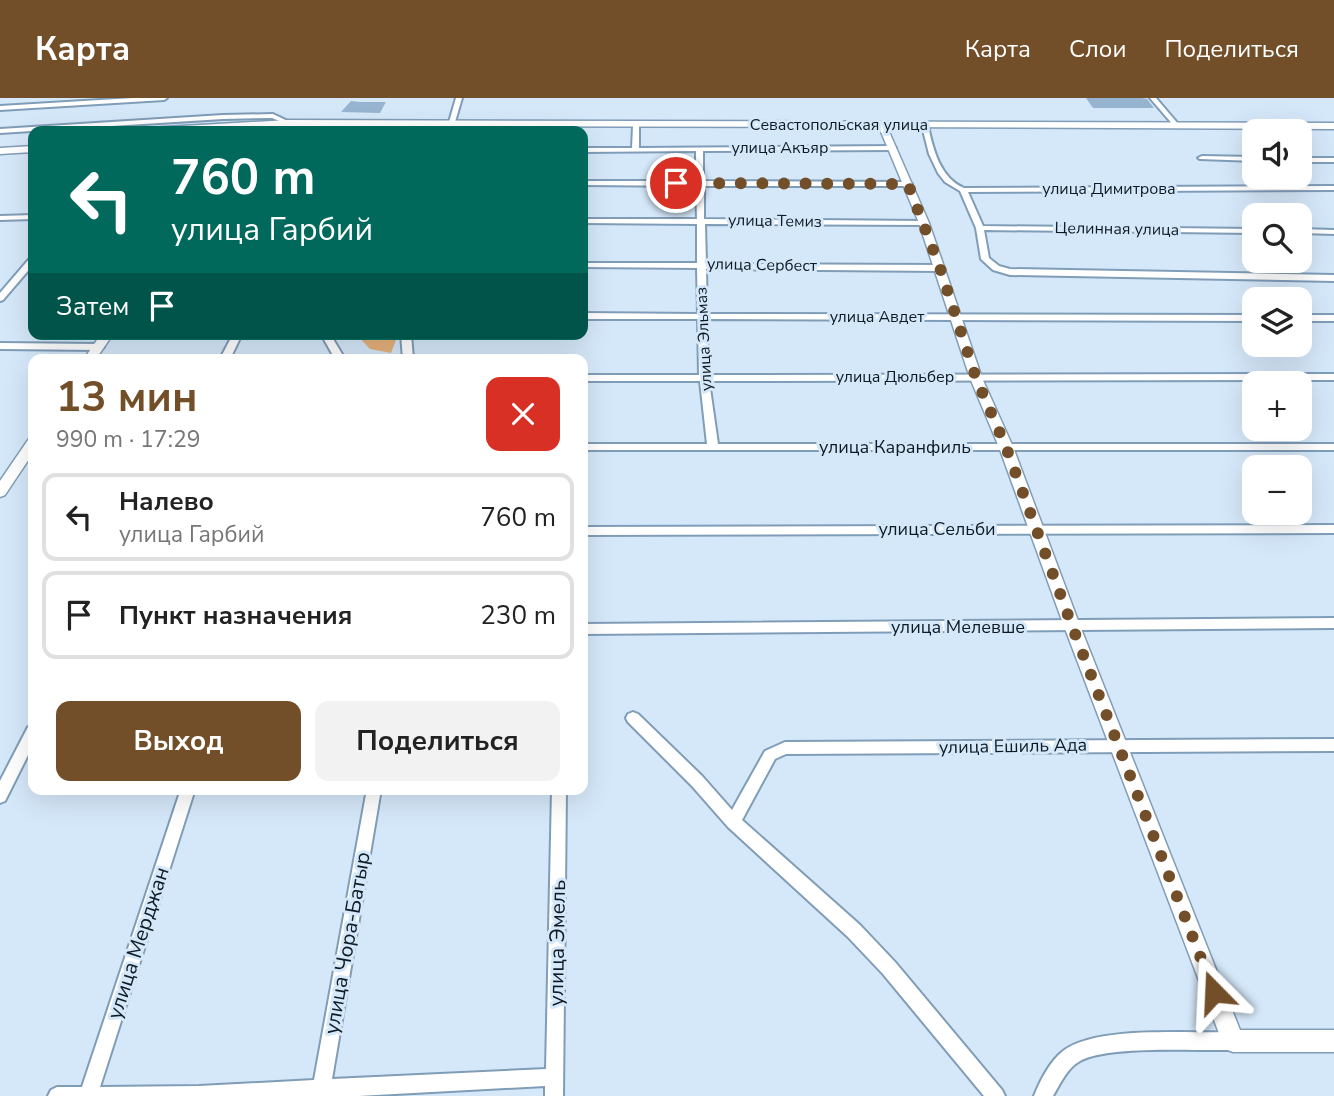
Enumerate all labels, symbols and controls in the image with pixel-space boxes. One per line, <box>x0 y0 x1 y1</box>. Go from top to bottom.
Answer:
text: Карта <box>35 27 130 72</box>
text: Карта <box>965 33 1031 65</box>
text: Слои <box>1069 33 1126 65</box>
text: Поделиться <box>1164 33 1299 65</box>
street label: Севастопольская улица <box>750 114 928 136</box>
map controls <box>1242 119 1312 525</box>
button: sound <box>1242 119 1312 189</box>
street label: улица Акъяр <box>732 137 828 159</box>
text: 760 m <box>171 144 315 211</box>
pin <box>646 153 706 213</box>
icon: left <box>56 154 147 245</box>
icon: arrive <box>657 164 695 202</box>
street label: улица Димитрова <box>1042 178 1176 200</box>
button: search <box>1242 203 1312 273</box>
text: улица Гарбий <box>171 208 373 251</box>
street label: улица Темиз <box>728 209 822 233</box>
street label: Целинная улица <box>1055 217 1179 241</box>
street label: улица Сербест <box>707 253 818 277</box>
street label: улица Эльмаз <box>690 286 718 392</box>
icon: arrive <box>143 287 181 325</box>
button: layers <box>1242 287 1312 357</box>
text: Затем <box>56 289 129 324</box>
street label: улица Авдет <box>830 306 925 328</box>
street label: улица Дюльбер <box>836 366 954 388</box>
text: 13 мин <box>56 369 197 426</box>
button: + <box>1242 371 1312 441</box>
button: close <box>486 377 560 451</box>
text: 990 m · 17:29 <box>56 424 201 455</box>
street label: улица Каранфиль <box>819 435 971 459</box>
button: − <box>1242 455 1312 525</box>
text: Налево <box>119 484 214 519</box>
icon: left <box>60 498 98 536</box>
text: 760 m <box>480 500 556 535</box>
street label: улица Сельби <box>878 517 996 541</box>
text: улица Гарбий <box>119 519 264 550</box>
icon: arrive <box>60 596 98 634</box>
text: Пункт назначения <box>119 598 352 633</box>
text: 230 m <box>480 598 556 633</box>
street label: улица Мелевше <box>891 615 1025 639</box>
button: Выход <box>56 701 301 781</box>
button: Поделиться <box>315 701 560 781</box>
street label: улица Ешиль Ада <box>939 733 1087 759</box>
street label: улица Чора-Батыр <box>317 849 377 1037</box>
street label: улица Мерджан <box>100 863 176 1023</box>
street label: улица Эмель <box>542 879 572 1007</box>
position arrow <box>1177 955 1251 1029</box>

